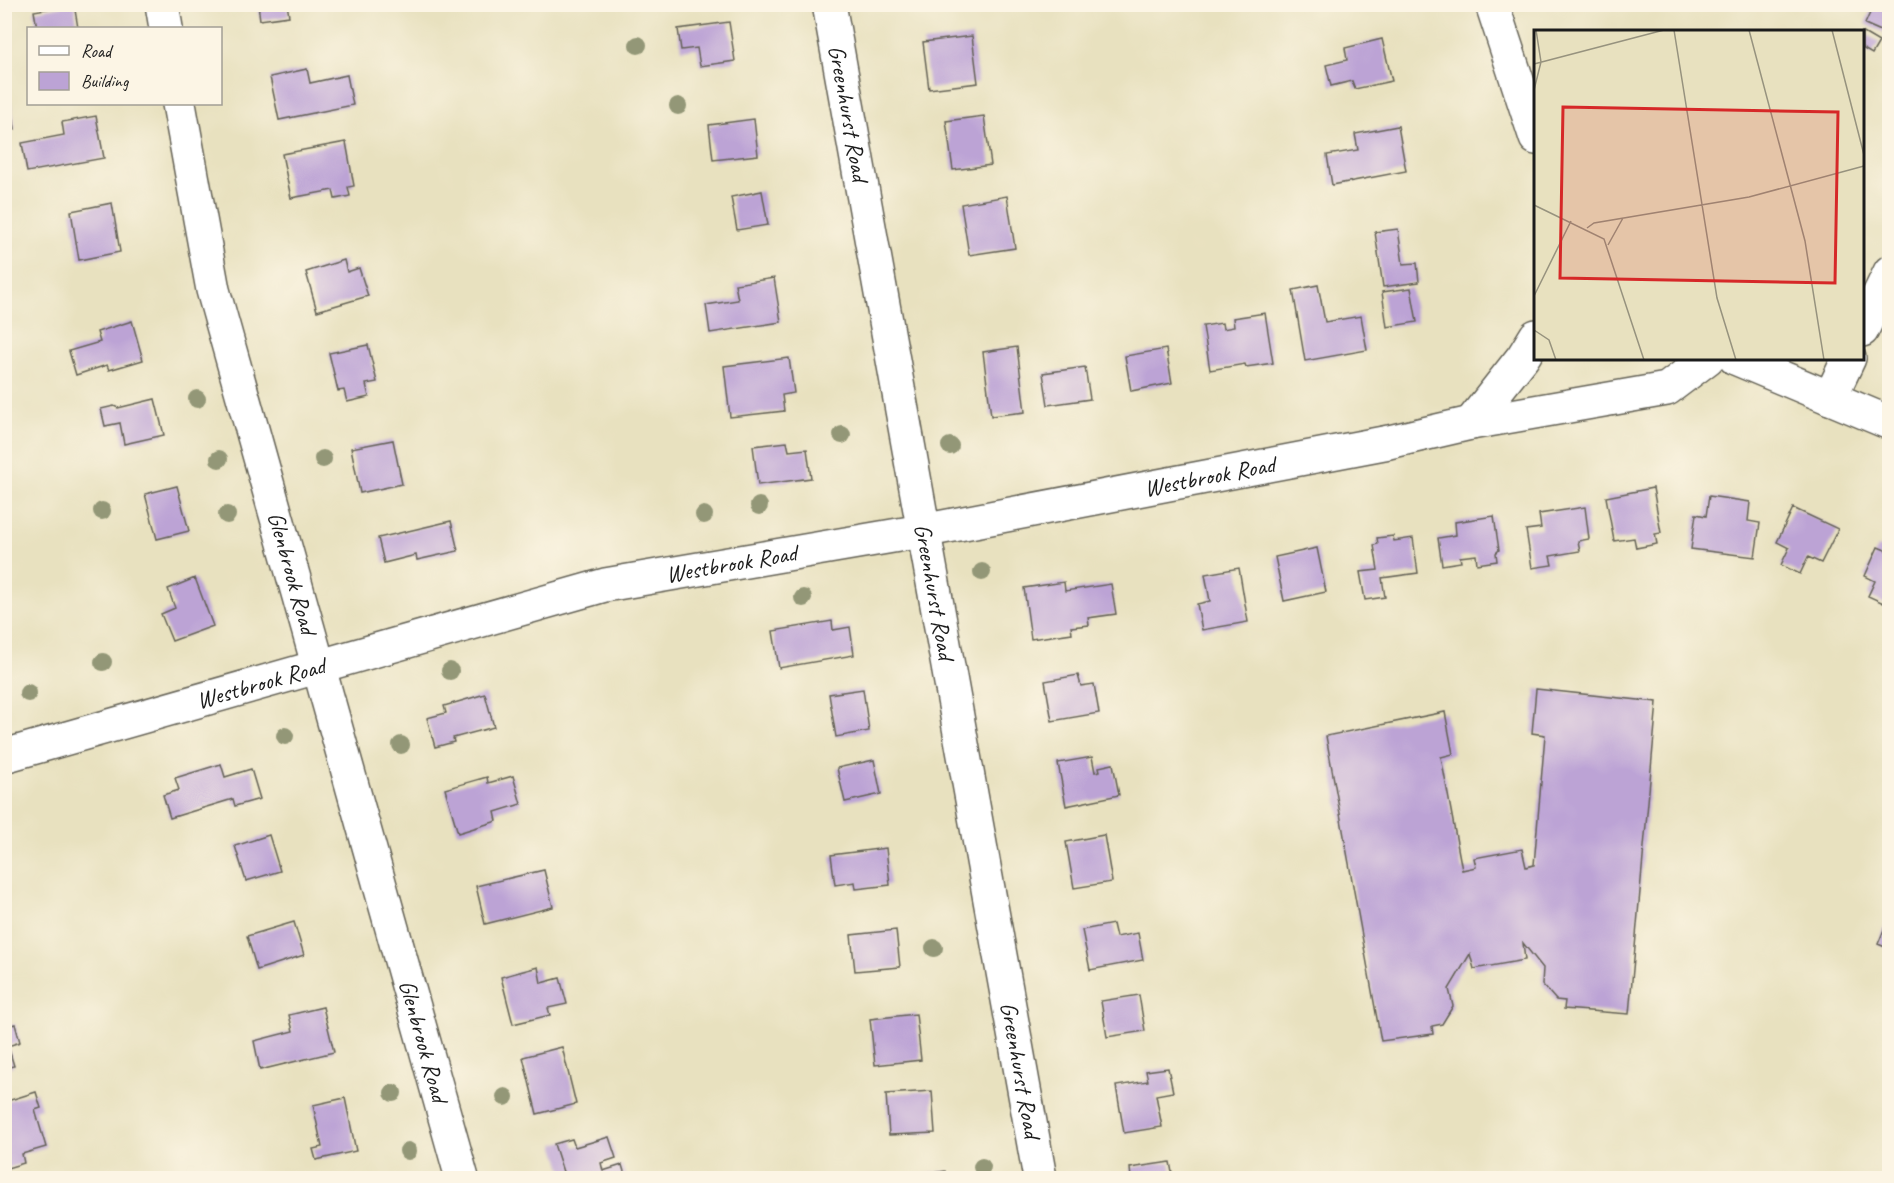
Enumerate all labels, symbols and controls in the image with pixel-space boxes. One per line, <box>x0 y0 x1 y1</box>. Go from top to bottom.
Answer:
legend <box>27 27 222 105</box>
inset map <box>1534 30 1864 360</box>
text: Road <box>81 40 114 62</box>
street label: Greenhurst Road <box>822 43 876 187</box>
text: Building <box>81 70 130 92</box>
street label: Westbrook Road <box>1142 448 1281 503</box>
street label: Glenbrook Road <box>261 509 325 641</box>
street label: Greenhurst Road <box>908 521 962 665</box>
street label: Westbrook Road <box>664 537 803 589</box>
street label: Westbrook Road <box>193 649 332 715</box>
street label: Glenbrook Road <box>392 976 456 1109</box>
street label: Greenhurst Road <box>994 1000 1048 1144</box>

